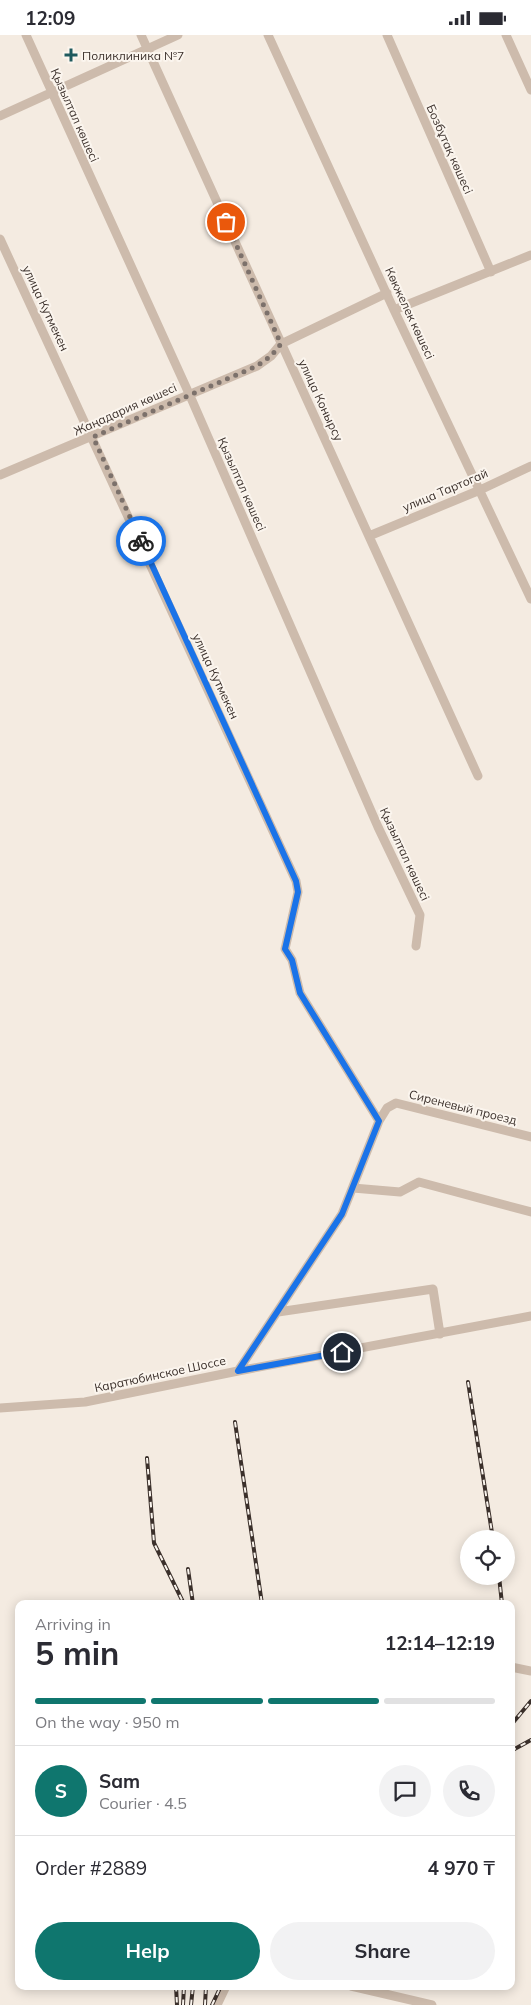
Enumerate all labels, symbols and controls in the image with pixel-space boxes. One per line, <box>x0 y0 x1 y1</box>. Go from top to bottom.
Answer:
text: 12:09 <box>25 6 75 30</box>
marker: Поликлиника №7 <box>64 48 78 62</box>
place label: Поликлиника №7 <box>82 48 184 63</box>
street label: Қызылтал көшесі <box>48 66 102 164</box>
street label: Бозбұтақ көшесі <box>424 102 476 196</box>
pin <box>205 201 247 243</box>
icon: bag <box>212 208 240 236</box>
street label: улица Кутмекен <box>20 263 72 353</box>
street label: Көкжелек көшесі <box>382 265 438 361</box>
street label: улица Конырсу <box>295 357 347 444</box>
street label: Жаңадария көшесі <box>71 379 179 439</box>
street label: Қызылтал көшесі <box>215 435 269 533</box>
street label: улица Тартогай <box>400 465 490 515</box>
courier <box>116 516 166 566</box>
icon: bike <box>127 527 155 555</box>
street label: улица Кутмекен <box>190 631 242 721</box>
street label: Қызылтал көшесі <box>377 805 433 903</box>
street label: Сиреневый проезд <box>408 1086 518 1128</box>
pin <box>321 1331 363 1373</box>
icon: home <box>328 1338 356 1366</box>
street label: Каратюбинское Шоссе <box>93 1353 227 1395</box>
map controls <box>460 1530 515 1585</box>
button: locate <box>460 1530 515 1585</box>
text: Arriving in <box>35 1614 111 1634</box>
text: 12:14–12:19 <box>385 1631 495 1655</box>
text: 5 min <box>35 1633 119 1673</box>
text: On the way · 950 m <box>35 1712 180 1732</box>
button: chat <box>379 1765 431 1817</box>
button: phone <box>443 1765 495 1817</box>
text: Sam <box>99 1769 140 1793</box>
text: S <box>55 1779 67 1803</box>
text: Courier · 4.5 <box>99 1793 187 1813</box>
text: Order #2889 <box>35 1856 147 1880</box>
text: 4 970 ₸ <box>428 1856 495 1880</box>
button: Help <box>35 1922 260 1980</box>
button: Share <box>270 1922 495 1980</box>

